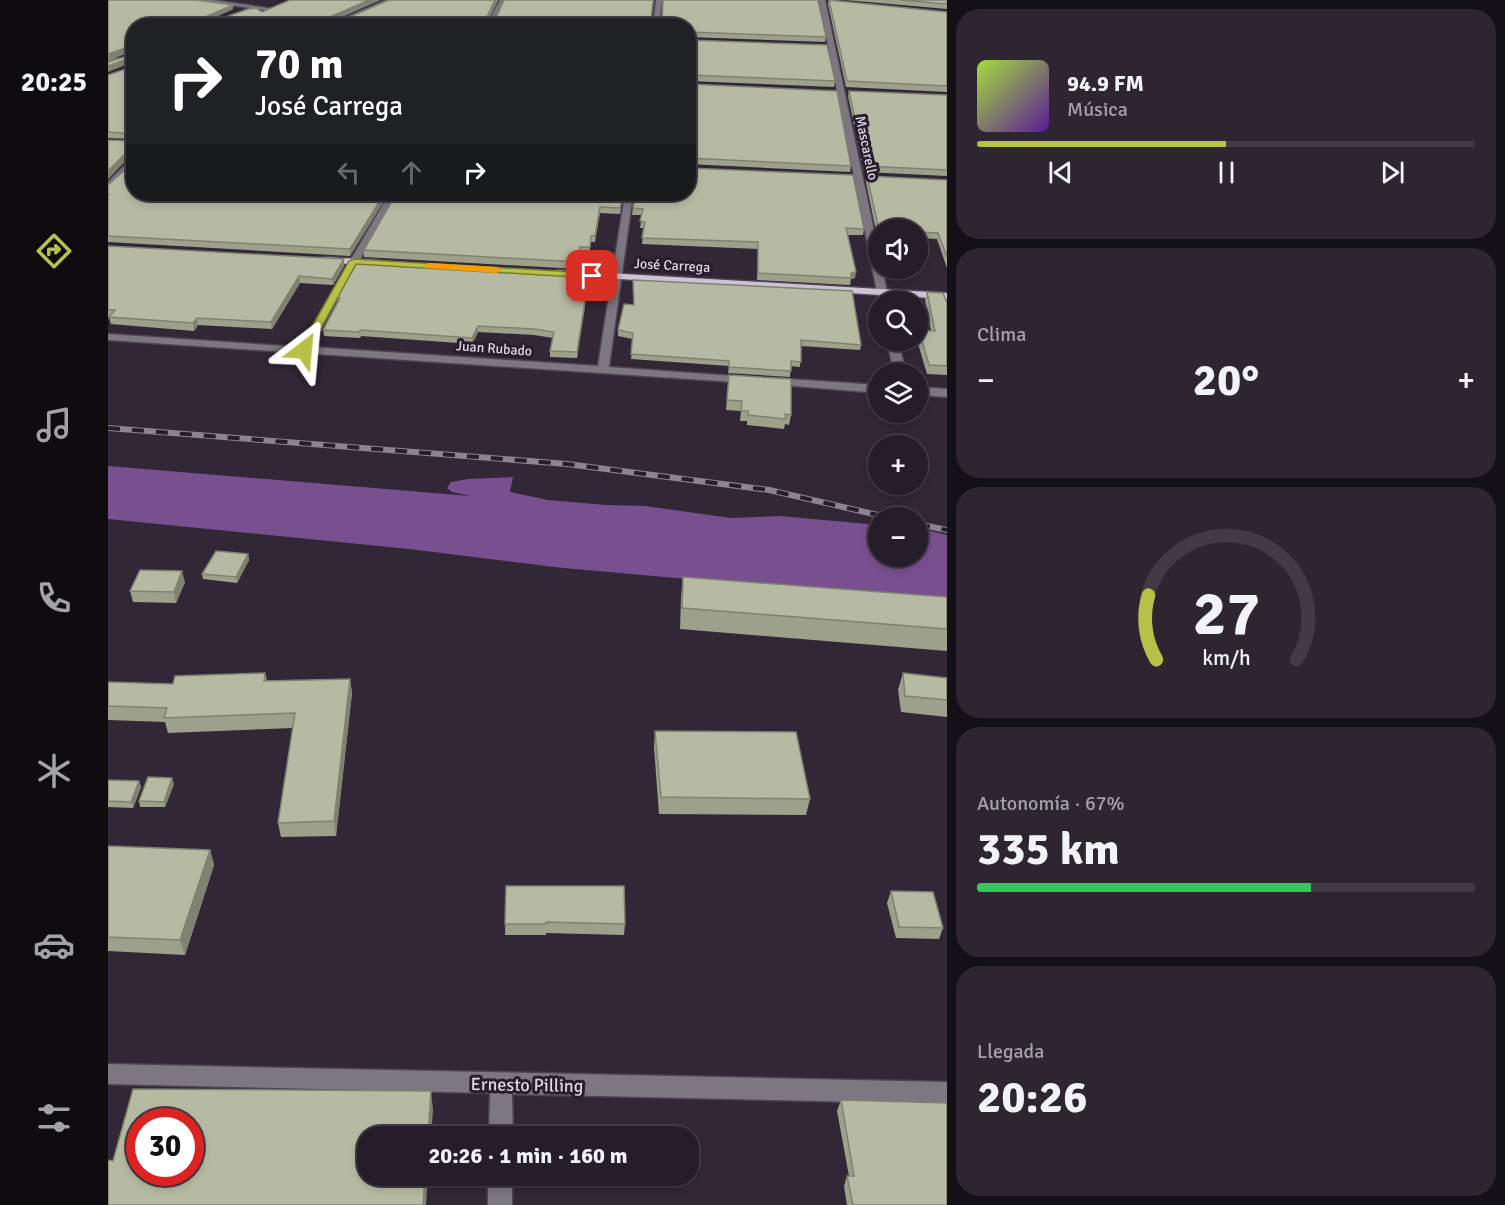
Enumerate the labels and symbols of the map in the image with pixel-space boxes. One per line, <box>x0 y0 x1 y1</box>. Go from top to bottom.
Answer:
street label: Mascarello <box>851 114 882 182</box>
pin <box>566 250 617 301</box>
street label: José Carrega <box>633 255 711 276</box>
position arrow <box>272 318 336 382</box>
street label: Juan Rubado <box>455 337 533 360</box>
street label: Ernesto Pilling <box>471 1073 583 1097</box>
speed limit sign: 30 <box>126 1108 204 1186</box>

